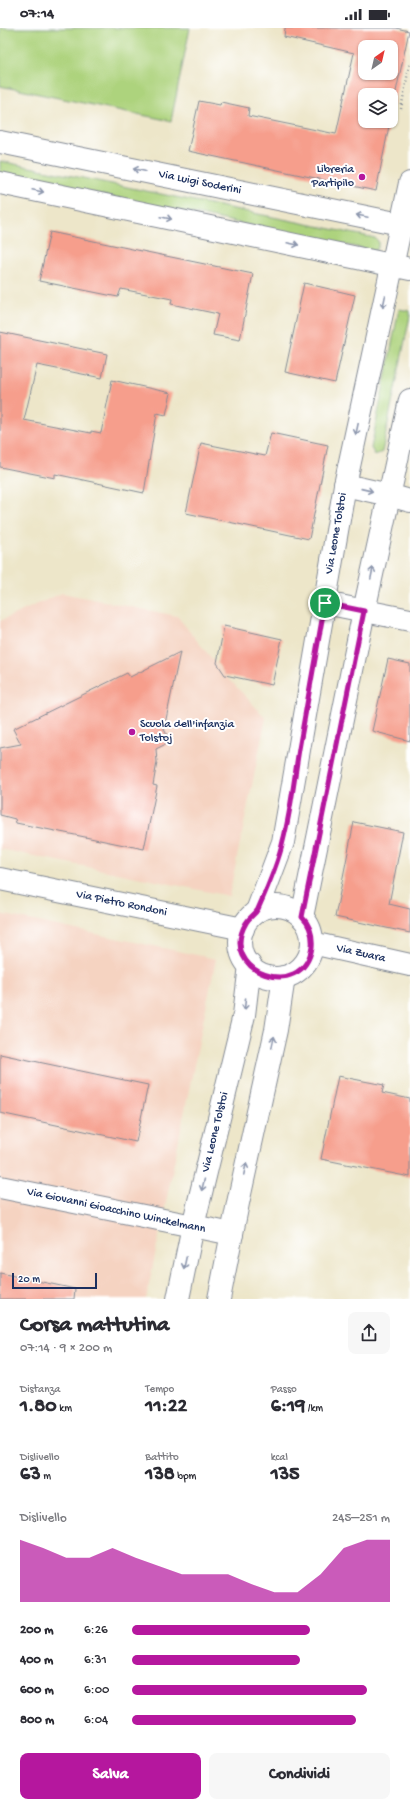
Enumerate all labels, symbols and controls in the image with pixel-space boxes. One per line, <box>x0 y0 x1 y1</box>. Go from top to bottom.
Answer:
text: 07:14 <box>20 5 54 23</box>
north arrow <box>358 40 398 80</box>
map controls <box>358 40 398 128</box>
button: layers <box>358 88 398 128</box>
place label: Libreria Partipilo <box>311 163 354 191</box>
one-way arrow <box>133 166 146 174</box>
street label: Via Luigi Soderini <box>156 167 243 198</box>
marker: Libreria Partipilo <box>357 172 367 182</box>
one-way arrow <box>31 188 44 196</box>
one-way arrow <box>356 212 369 220</box>
one-way arrow <box>159 214 172 222</box>
one-way arrow <box>286 240 299 248</box>
one-way arrow <box>380 295 388 308</box>
one-way arrow <box>352 423 360 436</box>
one-way arrow <box>360 487 373 495</box>
street label: Via Leone Tolstoi <box>323 491 351 576</box>
one-way arrow <box>369 567 377 580</box>
pin <box>308 586 342 620</box>
icon: arrive <box>314 592 336 614</box>
place label: Scuola dell'infanzia Tolstoj <box>139 718 234 746</box>
marker: Scuola dell'infanzia Tolstoj <box>127 727 137 737</box>
street label: Via Pietro Rondoni <box>74 888 168 920</box>
street label: Via Zuara <box>334 941 387 966</box>
one-way arrow <box>242 997 249 1010</box>
one-way arrow <box>269 1035 277 1048</box>
street label: Via Leone Tolstoi <box>199 1090 232 1175</box>
one-way arrow <box>242 1162 250 1175</box>
one-way arrow <box>198 1178 206 1191</box>
street label: Via Giovanni Gioacchino Winckelmann <box>24 1185 207 1237</box>
one-way arrow <box>181 1256 189 1269</box>
scale bar <box>12 1271 97 1290</box>
text: 20 m <box>18 1274 40 1286</box>
button: share <box>348 1312 390 1354</box>
text: Corsa mattutina <box>20 1313 169 1339</box>
text: 07:14 · 9 × 200 m <box>20 1341 112 1356</box>
text: Distanza <box>20 1384 60 1396</box>
text: Tempo <box>145 1384 174 1396</box>
text: Passo <box>271 1384 297 1396</box>
text: 1.80 <box>20 1396 57 1419</box>
text: 11:22 <box>145 1396 187 1419</box>
text: 6:19 <box>271 1396 305 1419</box>
text: km <box>57 1403 72 1415</box>
text: /km <box>305 1403 323 1415</box>
text: Dislivello <box>20 1452 60 1464</box>
text: Battito <box>145 1452 179 1464</box>
text: kcal <box>271 1452 288 1464</box>
text: 63 <box>20 1464 41 1487</box>
text: 138 <box>145 1464 175 1487</box>
text: 135 <box>271 1464 300 1487</box>
text: m <box>41 1471 51 1483</box>
text: bpm <box>175 1471 196 1483</box>
text: Dislivello <box>20 1511 67 1526</box>
text: 245–251 m <box>332 1511 390 1526</box>
text: 200 m <box>20 1623 53 1638</box>
text: 6:26 <box>84 1623 108 1638</box>
text: 400 m <box>20 1653 53 1668</box>
text: 6:31 <box>84 1653 107 1668</box>
text: 600 m <box>20 1683 54 1698</box>
text: 6:00 <box>84 1683 109 1698</box>
text: 800 m <box>20 1713 54 1728</box>
text: 6:04 <box>84 1713 108 1728</box>
button: Salva <box>20 1753 201 1799</box>
button: Condividi <box>209 1753 390 1799</box>

